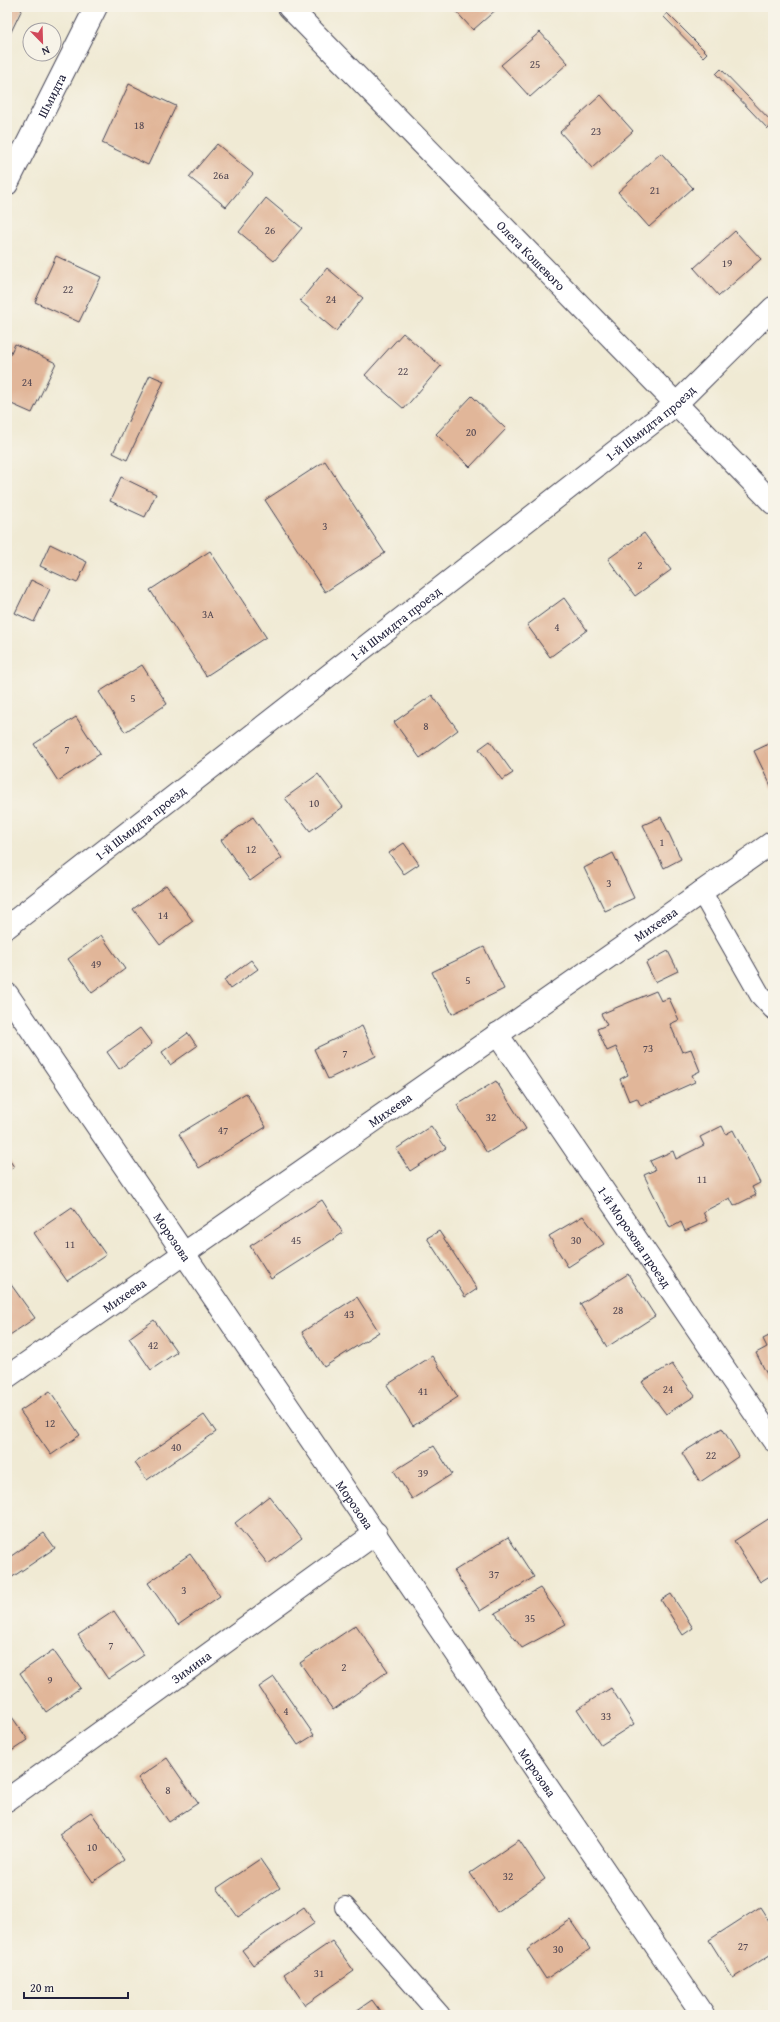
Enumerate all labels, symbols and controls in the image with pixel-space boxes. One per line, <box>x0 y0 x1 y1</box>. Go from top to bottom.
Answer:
north arrow <box>22 22 62 62</box>
text: N <box>39 42 52 60</box>
house number: 25 <box>530 56 540 72</box>
street label: Шмидта <box>32 69 71 121</box>
house number: 18 <box>134 117 144 133</box>
house number: 23 <box>591 123 601 139</box>
house number: 26а <box>213 167 230 183</box>
house number: 21 <box>650 182 660 198</box>
street label: Олега Кошевого <box>493 216 570 295</box>
house number: 26 <box>265 222 275 238</box>
house number: 19 <box>722 255 732 271</box>
house number: 22 <box>63 281 73 297</box>
house number: 24 <box>326 291 336 307</box>
house number: 22 <box>398 363 408 379</box>
house number: 24 <box>22 374 32 390</box>
street label: 1-й Шмидта проезд <box>601 381 699 466</box>
house number: 20 <box>466 424 476 440</box>
house number: 3 <box>322 518 328 534</box>
house number: 2 <box>637 557 643 573</box>
street label: 1-й Шмидта проезд <box>346 582 445 665</box>
house number: 3А <box>202 606 214 622</box>
house number: 4 <box>554 619 560 635</box>
house number: 5 <box>130 690 136 706</box>
house number: 8 <box>423 718 429 734</box>
house number: 7 <box>64 741 70 757</box>
street label: 1-й Шмидта проезд <box>90 781 190 865</box>
house number: 10 <box>309 795 319 811</box>
house number: 1 <box>659 834 665 850</box>
house number: 12 <box>246 841 256 857</box>
house number: 3 <box>606 875 612 891</box>
street label: Михеева <box>630 902 682 946</box>
house number: 14 <box>158 907 168 923</box>
house number: 49 <box>91 956 101 972</box>
house number: 5 <box>465 972 471 988</box>
house number: 73 <box>643 1040 653 1056</box>
house number: 7 <box>342 1045 348 1061</box>
street label: Михеева <box>364 1087 416 1132</box>
house number: 32 <box>486 1109 496 1125</box>
house number: 47 <box>218 1122 228 1138</box>
house number: 11 <box>697 1171 707 1187</box>
street label: 1-й Морозова проезд <box>593 1182 676 1291</box>
street label: Морозова <box>149 1209 196 1266</box>
house number: 45 <box>291 1232 301 1248</box>
house number: 30 <box>571 1232 581 1248</box>
house number: 11 <box>65 1236 75 1252</box>
street label: Михеева <box>99 1273 151 1317</box>
house number: 28 <box>613 1302 623 1318</box>
house number: 43 <box>344 1306 354 1322</box>
house number: 42 <box>148 1337 158 1353</box>
house number: 24 <box>663 1381 673 1397</box>
house number: 41 <box>418 1383 428 1399</box>
house number: 12 <box>45 1415 55 1431</box>
house number: 40 <box>171 1439 181 1455</box>
house number: 22 <box>706 1447 716 1463</box>
house number: 39 <box>418 1465 428 1481</box>
street label: Морозова <box>332 1476 379 1534</box>
house number: 37 <box>489 1566 499 1582</box>
house number: 3 <box>181 1582 187 1598</box>
house number: 35 <box>525 1610 535 1626</box>
house number: 7 <box>108 1637 114 1653</box>
street label: Зимина <box>167 1646 215 1688</box>
house number: 2 <box>341 1659 347 1675</box>
house number: 9 <box>47 1672 53 1688</box>
house number: 4 <box>283 1703 289 1719</box>
house number: 33 <box>601 1708 611 1724</box>
street label: Морозова <box>514 1744 561 1801</box>
house number: 8 <box>165 1782 171 1798</box>
house number: 10 <box>87 1839 97 1855</box>
house number: 32 <box>503 1868 513 1884</box>
house number: 27 <box>738 1938 748 1954</box>
house number: 30 <box>553 1941 563 1957</box>
house number: 31 <box>314 1965 324 1981</box>
scale bar <box>24 1974 128 2000</box>
text: 20 m <box>30 1979 54 1996</box>

